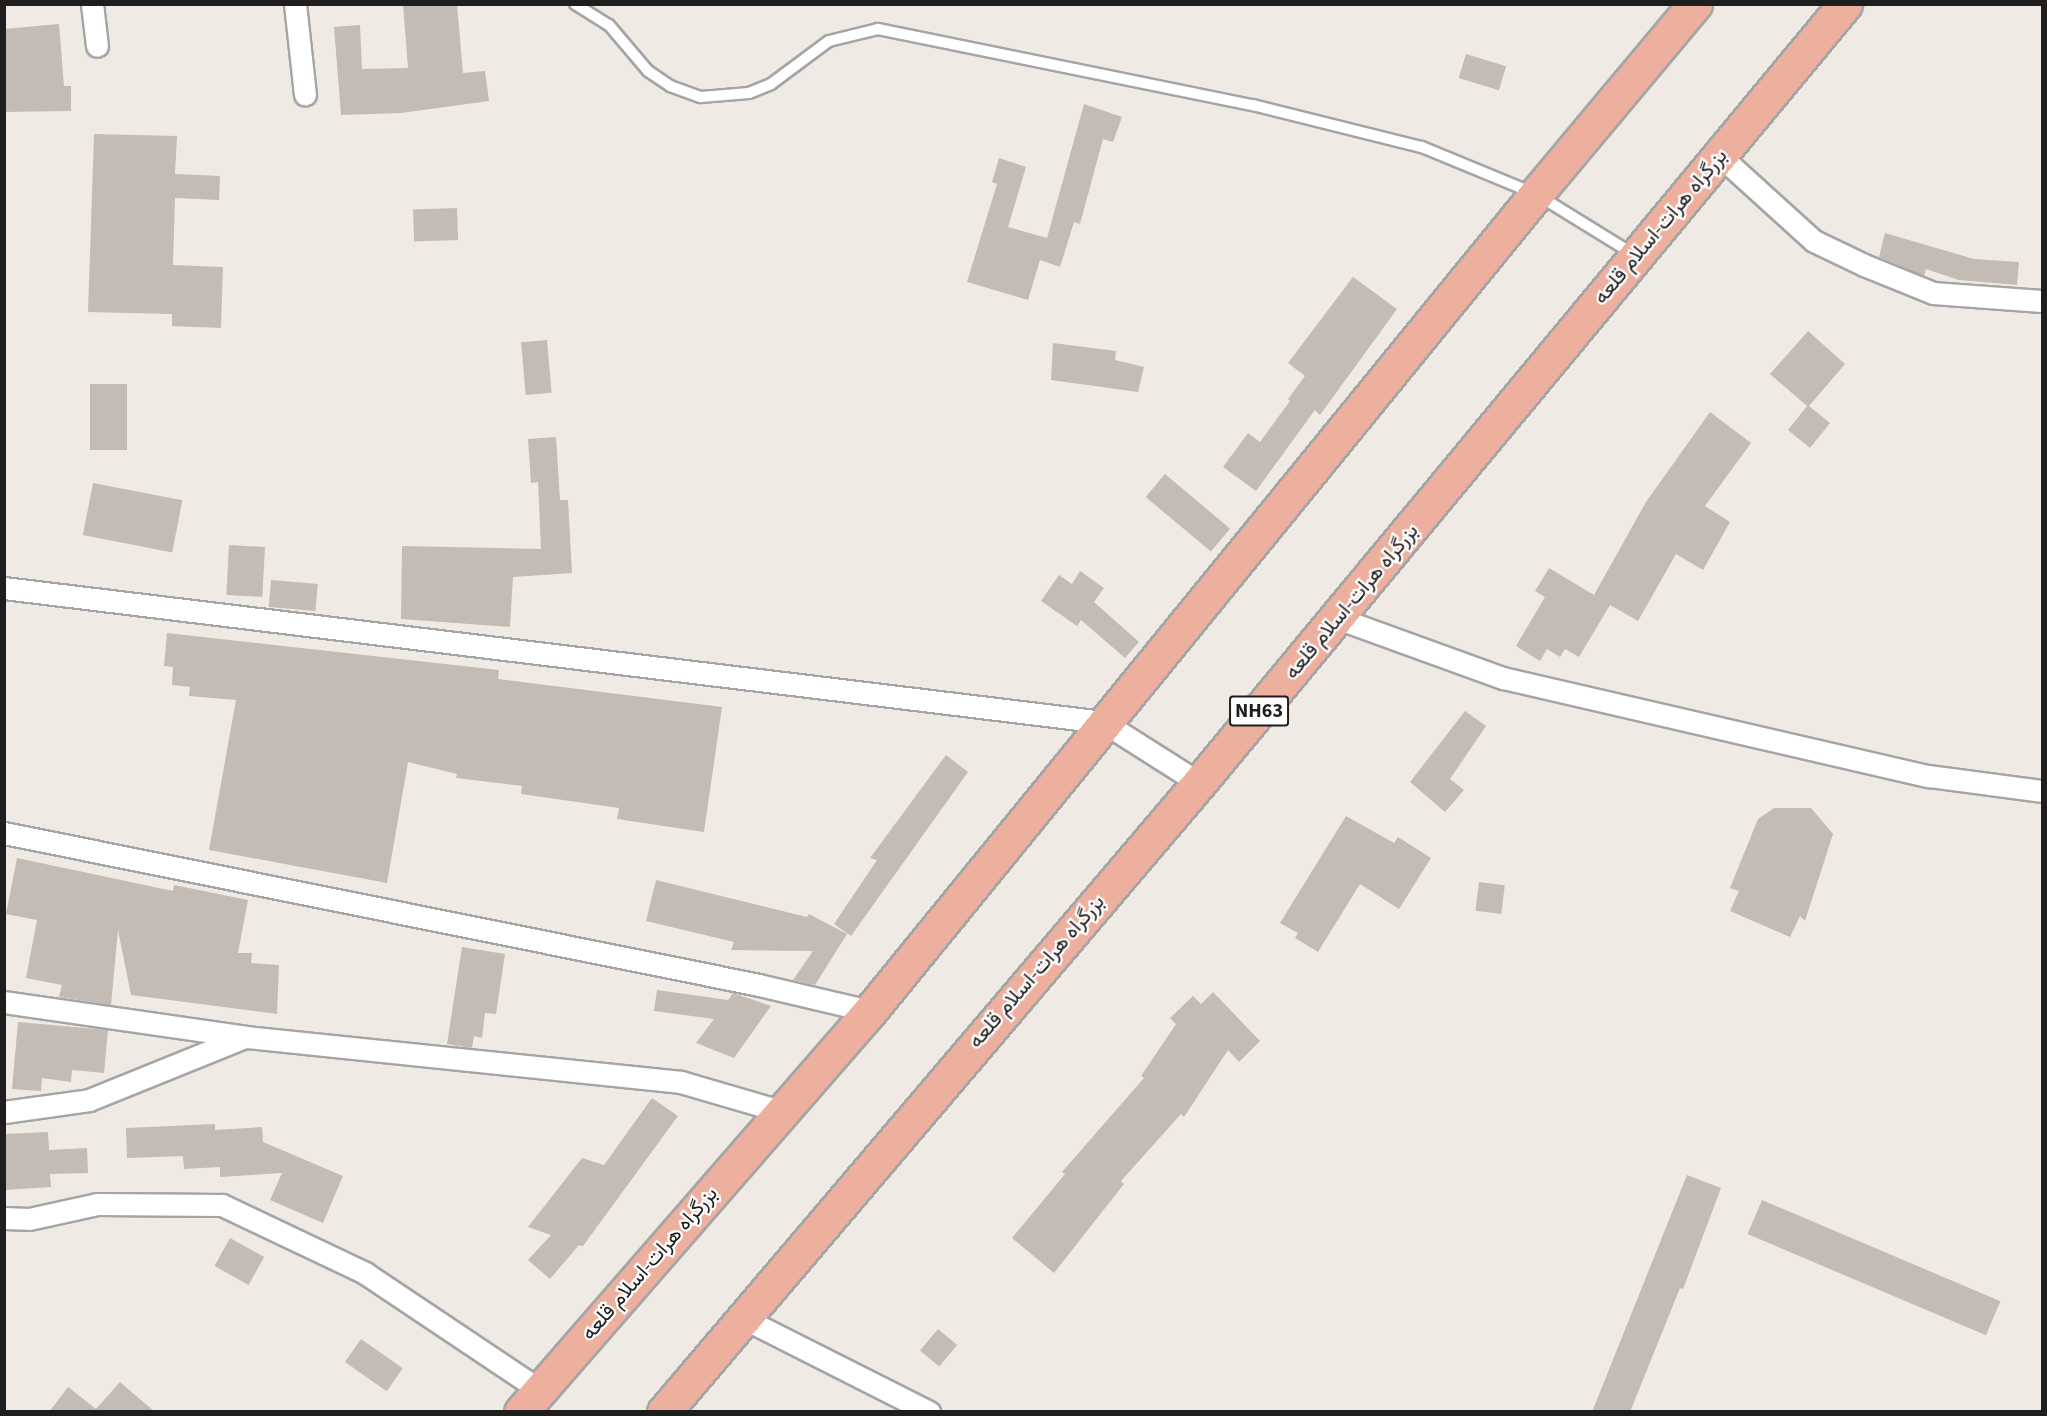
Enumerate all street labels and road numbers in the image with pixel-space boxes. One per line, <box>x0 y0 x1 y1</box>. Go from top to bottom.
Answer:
street label: بزرگراه هرات-اسلام قلعه <box>1588 143 1732 309</box>
street label: بزرگراه هرات-اسلام قلعه <box>1279 518 1423 684</box>
road number: NH63 <box>1229 694 1289 728</box>
street label: بزرگراه هرات-اسلام قلعه <box>963 889 1109 1053</box>
street label: بزرگراه هرات-اسلام قلعه <box>576 1181 722 1345</box>

